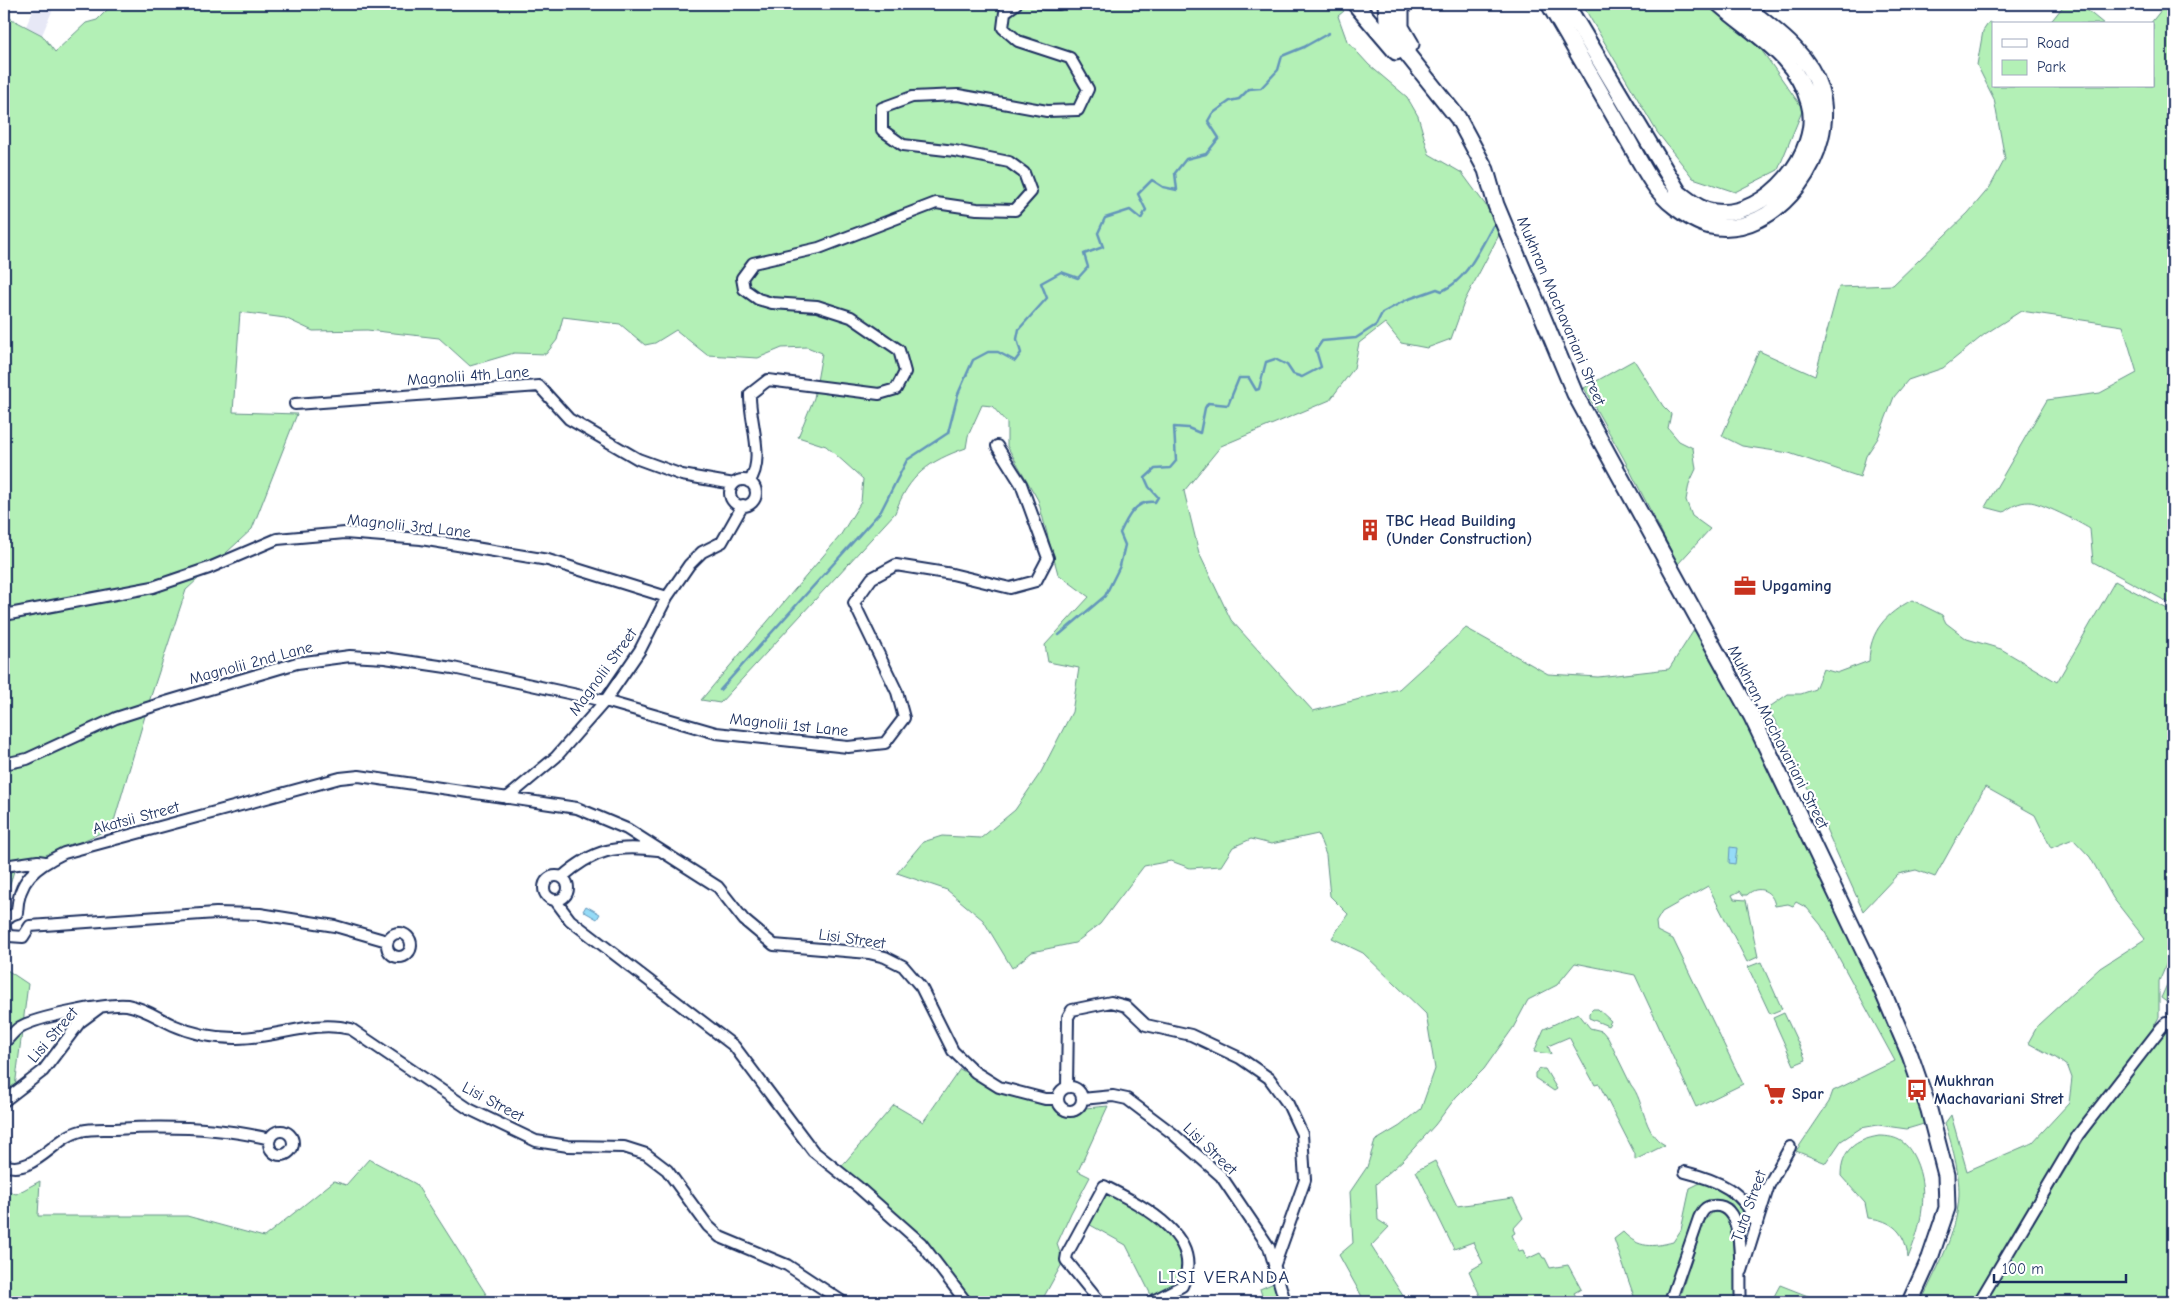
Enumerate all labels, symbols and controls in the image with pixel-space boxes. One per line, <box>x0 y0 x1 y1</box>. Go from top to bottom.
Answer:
legend <box>1992 22 2154 88</box>
text: Road <box>2037 34 2069 52</box>
text: Park <box>2037 58 2066 76</box>
street label: Mukhran Machavariani Street <box>1513 214 1609 408</box>
street label: Magnolii 4th Lane <box>406 363 530 389</box>
street label: Magnolii 3rd Lane <box>346 511 472 541</box>
place label: TBC Head Building (Under Construction) <box>1386 512 1532 548</box>
building icon: TBC Head Building (Under Construction) <box>1357 517 1383 543</box>
office icon: Upgaming <box>1732 573 1758 599</box>
place label: Upgaming <box>1762 577 1832 595</box>
street label: Magnolii Street <box>565 624 641 719</box>
street label: Magnolii 2nd Lane <box>187 638 315 688</box>
street label: Mukhran Machavariani Street <box>1724 642 1832 832</box>
street label: Magnolii 1st Lane <box>729 710 849 740</box>
street label: Akatsii Street <box>91 798 182 838</box>
street label: Lisi Street <box>817 925 887 953</box>
street label: Lisi Street <box>24 1003 82 1066</box>
place label: Mukhran Machavariani Stret <box>1934 1072 2064 1108</box>
bus stop icon: Mukhran Machavariani Stret <box>1904 1077 1930 1103</box>
street label: Lisi Street <box>459 1078 527 1126</box>
supermarket icon: Spar <box>1762 1081 1788 1107</box>
place label: Spar <box>1792 1085 1824 1103</box>
street label: Lisi Street <box>1180 1119 1241 1179</box>
street label: Tuta Street <box>1728 1168 1770 1244</box>
scale bar <box>1994 1251 2127 1283</box>
text: 100 m <box>2002 1260 2044 1278</box>
district label: LISI VERANDA <box>1158 1266 1290 1288</box>

